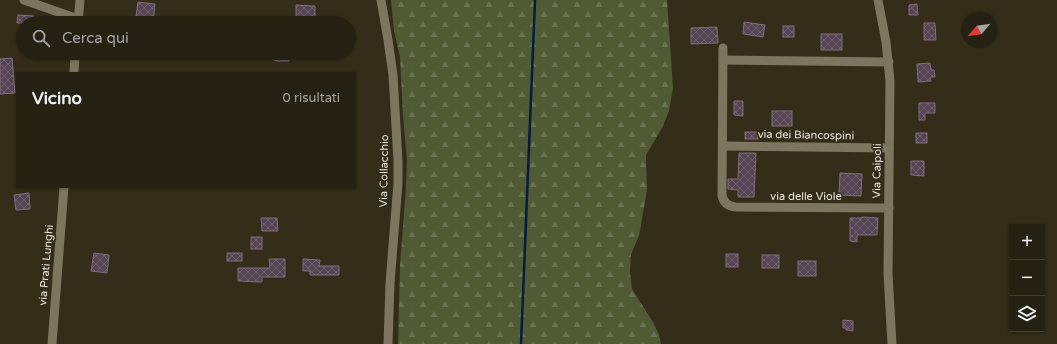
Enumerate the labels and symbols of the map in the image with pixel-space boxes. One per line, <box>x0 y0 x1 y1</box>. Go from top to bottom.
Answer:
north arrow <box>961 12 997 48</box>
street label: via dei Biancospini <box>758 128 854 142</box>
street label: Via Collacchio <box>377 134 391 208</box>
street label: Via Caipoli <box>870 143 884 199</box>
street label: via delle Viole <box>770 190 842 203</box>
street label: via Prati Lunghi <box>36 224 56 306</box>

